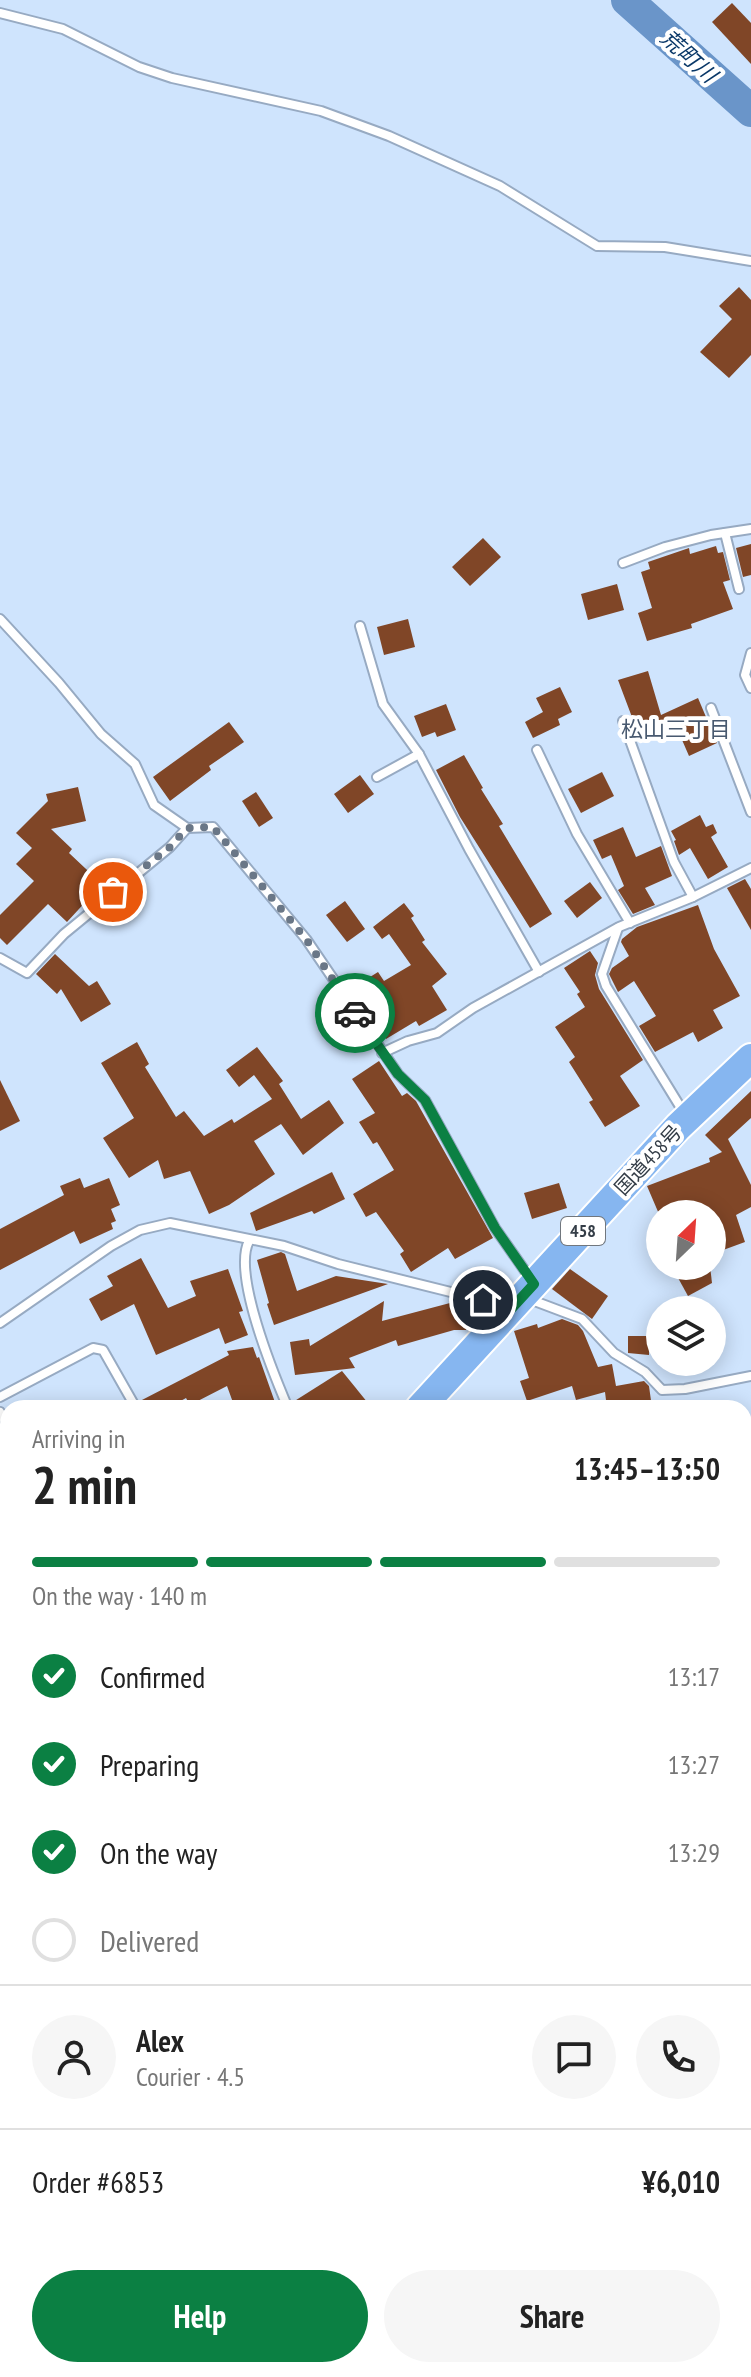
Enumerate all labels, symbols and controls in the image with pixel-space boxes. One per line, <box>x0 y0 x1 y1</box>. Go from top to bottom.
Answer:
water label: 荒町川 <box>655 24 724 90</box>
district label: 松山三丁目 <box>621 715 731 743</box>
pin <box>79 858 147 926</box>
icon: bag <box>91 870 135 914</box>
courier <box>315 973 395 1053</box>
icon: car <box>333 991 377 1035</box>
street label: 国道458号 <box>609 1119 687 1201</box>
north arrow <box>646 1200 726 1280</box>
map controls <box>646 1200 726 1376</box>
road number: 458 <box>561 1217 605 1245</box>
pin <box>449 1266 517 1334</box>
icon: home <box>461 1278 505 1322</box>
button: layers <box>646 1296 726 1376</box>
text: Arriving in <box>32 1422 125 1455</box>
text: 13:45–13:50 <box>574 1449 720 1488</box>
text: 2 min <box>32 1451 137 1518</box>
text: On the way · 140 m <box>32 1579 207 1612</box>
icon: check <box>32 1654 76 1698</box>
text: Confirmed <box>100 1657 205 1696</box>
text: 13:17 <box>668 1660 720 1693</box>
icon: check <box>32 1742 76 1786</box>
text: Preparing <box>100 1745 199 1784</box>
text: 13:27 <box>668 1748 720 1781</box>
icon: check <box>32 1830 76 1874</box>
text: On the way <box>100 1833 217 1872</box>
text: 13:29 <box>668 1836 720 1869</box>
text: Delivered <box>100 1921 199 1960</box>
button: person <box>32 2015 116 2099</box>
button: chat <box>532 2015 616 2099</box>
button: phone <box>636 2015 720 2099</box>
text: Alex <box>136 2021 184 2060</box>
text: Courier · 4.5 <box>136 2060 245 2093</box>
text: Order #6853 <box>32 2162 164 2201</box>
text: ¥6,010 <box>642 2162 720 2201</box>
button: Help <box>32 2270 368 2362</box>
button: Share <box>384 2270 720 2362</box>

